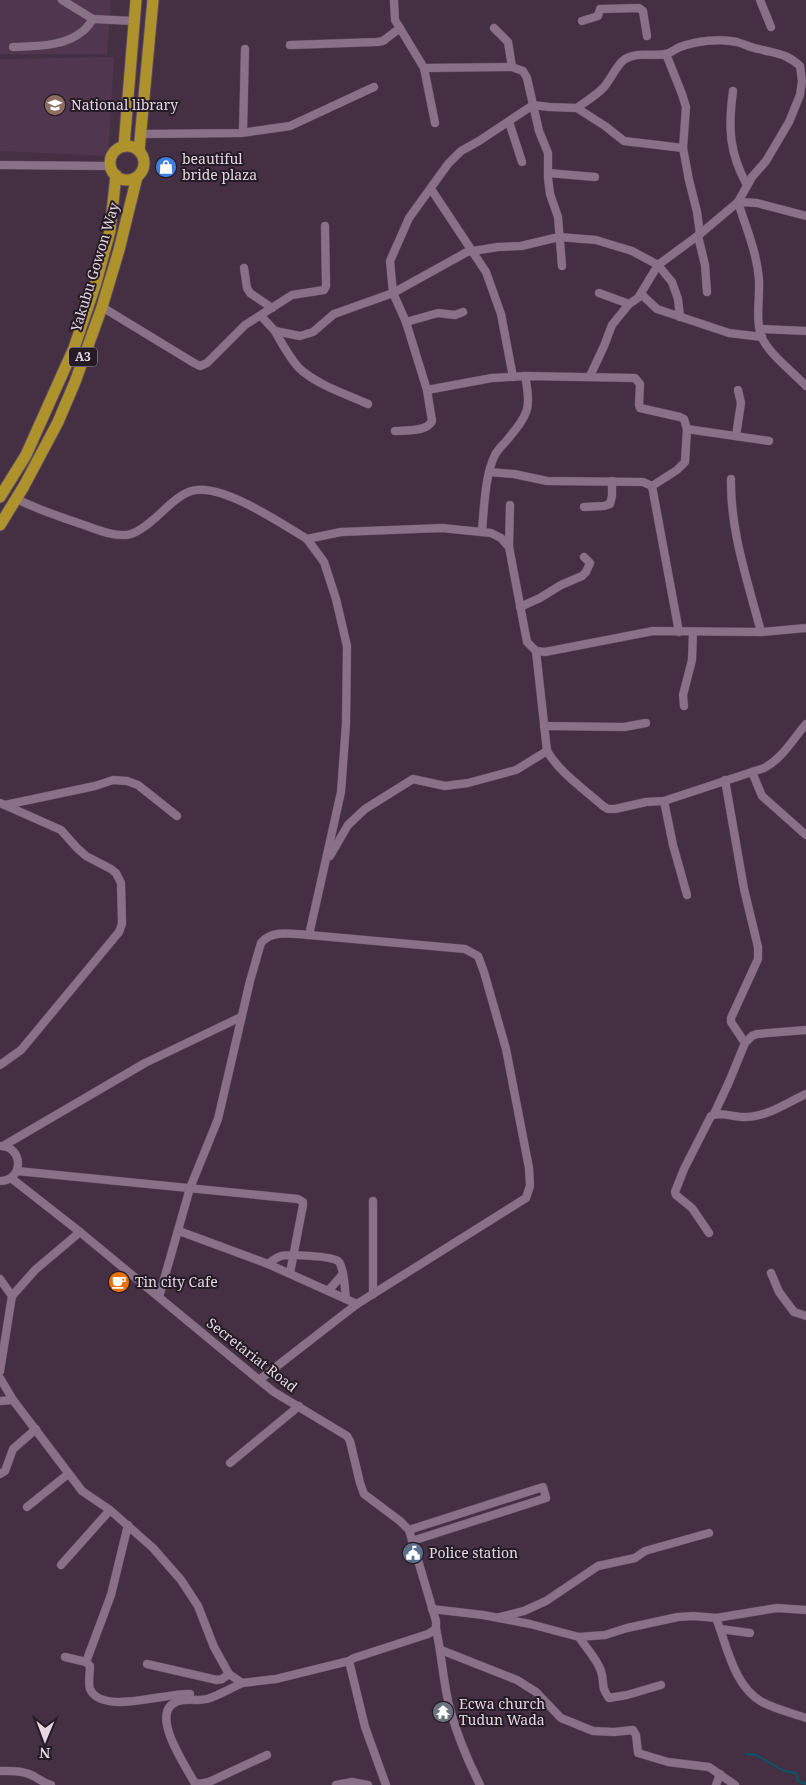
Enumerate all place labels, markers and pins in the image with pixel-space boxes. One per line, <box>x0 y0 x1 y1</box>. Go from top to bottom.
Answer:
school or university icon: National library <box>43 93 67 117</box>
place label: National library <box>71 95 178 114</box>
place label: beautiful bride plaza <box>182 149 257 184</box>
shop icon: beautiful bride plaza <box>154 155 178 179</box>
cafe icon: Tin city Cafe <box>107 1270 131 1294</box>
place label: Tin city Cafe <box>135 1272 218 1291</box>
public building icon: Police station <box>401 1541 425 1565</box>
place label: Police station <box>429 1543 518 1562</box>
place label: Ecwa church Tudun Wada <box>459 1694 545 1729</box>
temple icon: Ecwa church Tudun Wada <box>431 1700 455 1724</box>

